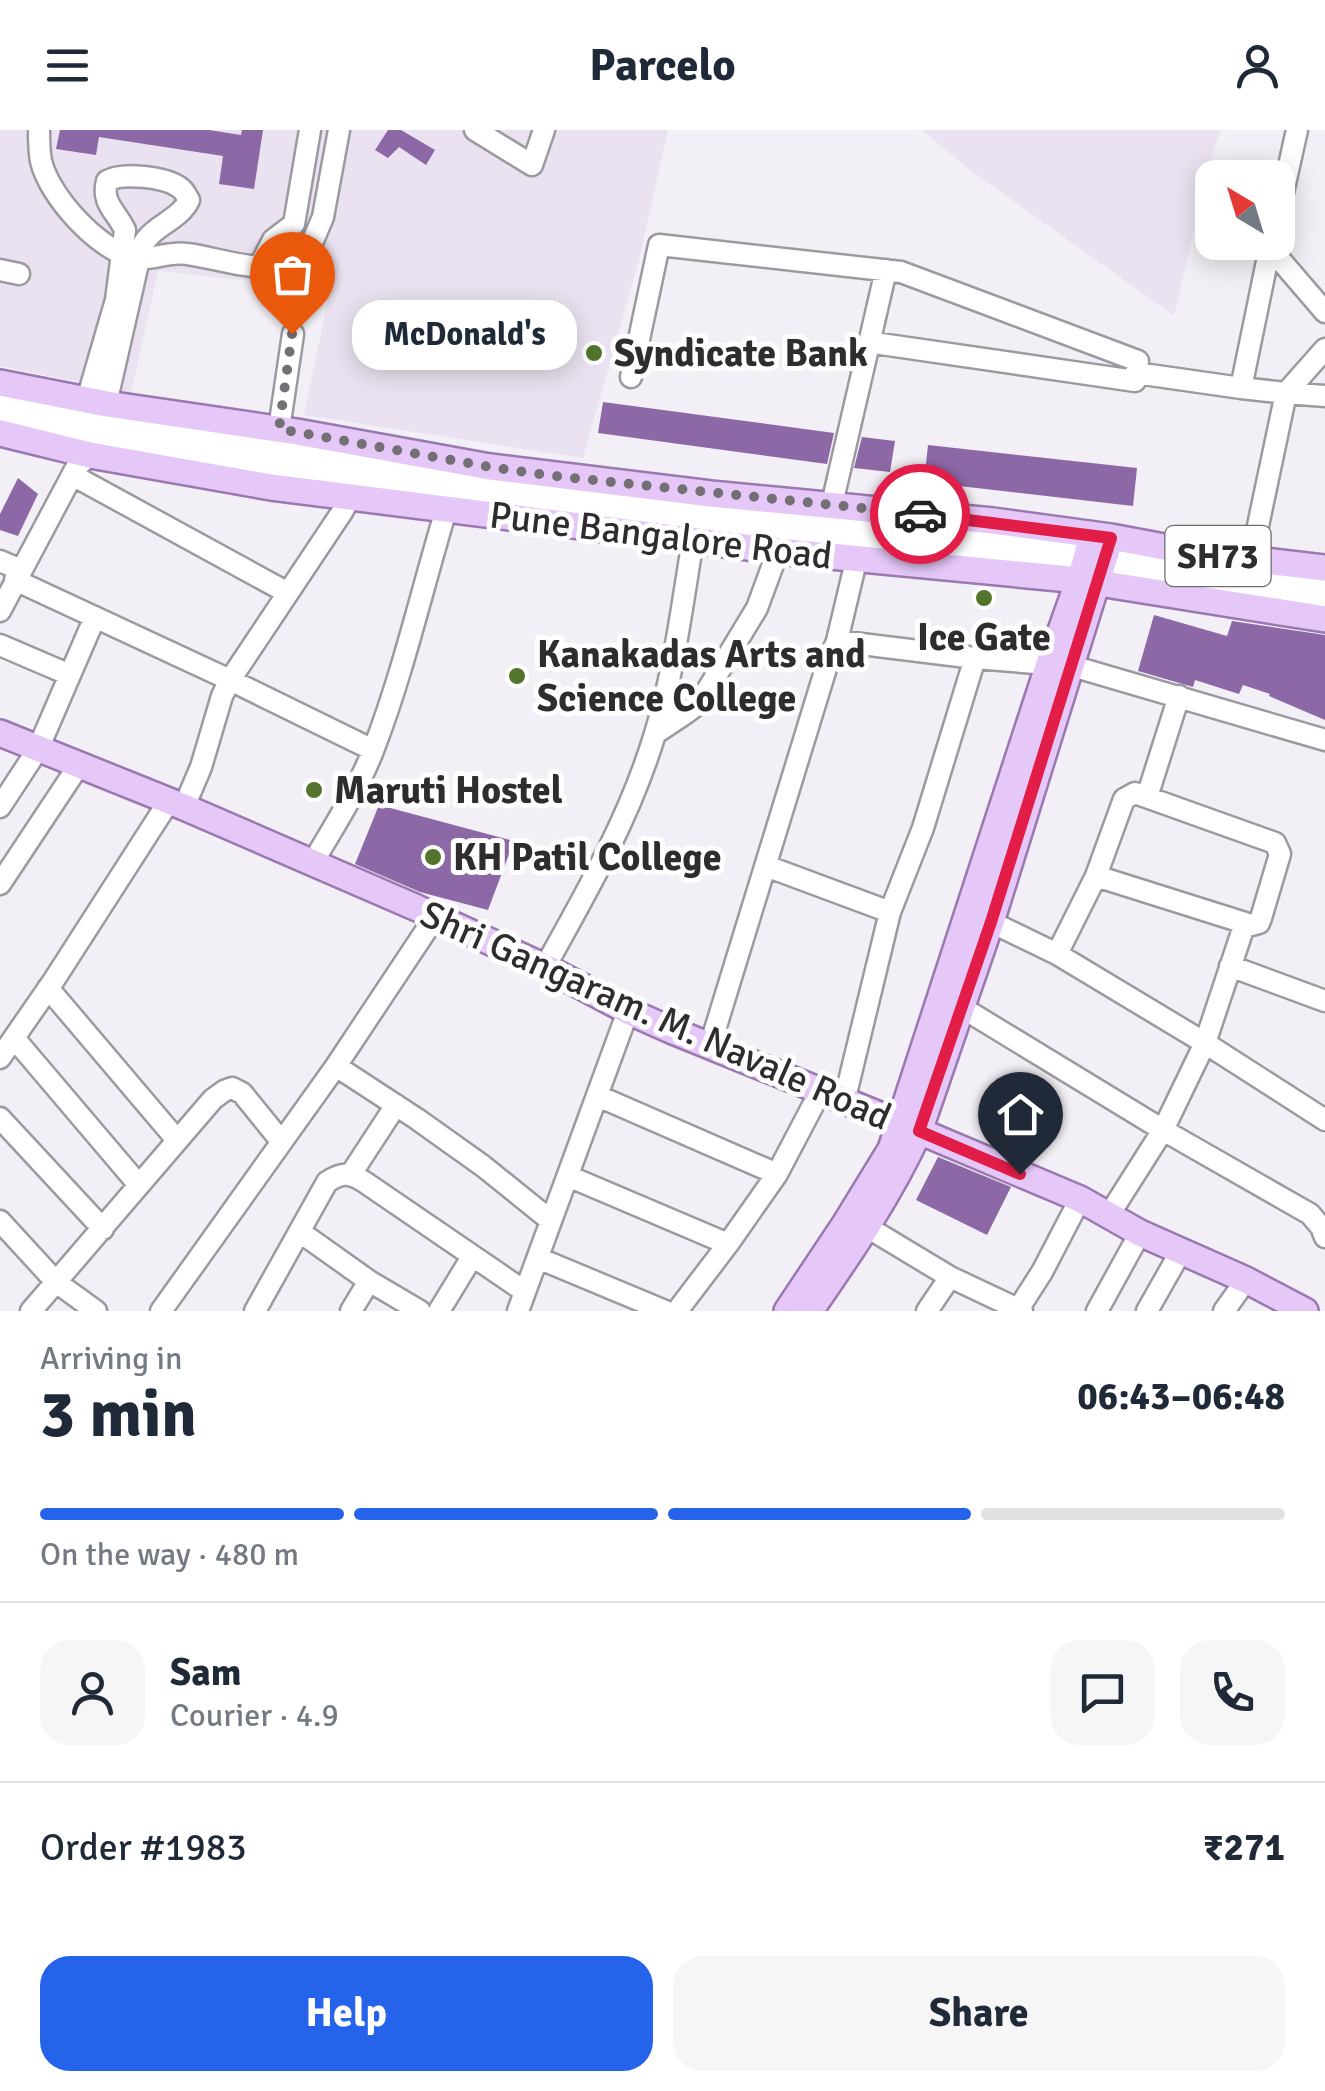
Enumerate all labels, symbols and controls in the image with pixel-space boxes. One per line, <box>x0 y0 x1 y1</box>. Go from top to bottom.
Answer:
icon: menu <box>40 38 95 93</box>
text: Parcelo <box>589 38 736 93</box>
icon: person <box>1230 38 1285 93</box>
north arrow <box>1195 160 1295 260</box>
map controls <box>1195 160 1295 260</box>
pin <box>250 232 335 335</box>
icon: bag <box>265 247 320 302</box>
callout: McDonald's <box>352 299 577 369</box>
text: McDonald's <box>383 315 546 354</box>
place label: Syndicate Bank <box>614 330 868 377</box>
marker: Syndicate Bank <box>583 342 605 364</box>
courier <box>870 464 970 564</box>
icon: car <box>893 487 948 542</box>
street label: Pune Bangalore Road <box>487 491 835 580</box>
road number: SH73 <box>1166 526 1270 586</box>
marker: Ice Gate <box>973 587 995 609</box>
place label: Ice Gate <box>917 614 1051 661</box>
place label: Kanakadas Arts and Science College <box>537 631 866 722</box>
marker: Kanakadas Arts and Science College <box>506 665 528 687</box>
place label: Maruti Hostel <box>334 767 563 814</box>
marker: Maruti Hostel <box>303 779 325 801</box>
place label: KH Patil College <box>453 834 722 881</box>
marker: KH Patil College <box>422 846 444 868</box>
street label: Shri Gangaram. M. Navale Road <box>413 890 898 1141</box>
pin <box>978 1072 1063 1175</box>
icon: home <box>993 1087 1048 1142</box>
text: Arriving in <box>40 1339 182 1378</box>
text: 06:43–06:48 <box>1077 1373 1285 1420</box>
text: 3 min <box>40 1375 197 1455</box>
text: On the way · 480 m <box>40 1535 299 1574</box>
button: person <box>40 1640 145 1745</box>
button: chat <box>1050 1640 1155 1745</box>
button: phone <box>1180 1640 1285 1745</box>
text: Sam <box>170 1649 241 1696</box>
text: Courier · 4.9 <box>170 1696 339 1735</box>
text: Order #1983 <box>40 1824 247 1871</box>
text: ₹271 <box>1203 1824 1285 1871</box>
button: Help <box>40 1956 653 2071</box>
button: Share <box>673 1956 1285 2071</box>

